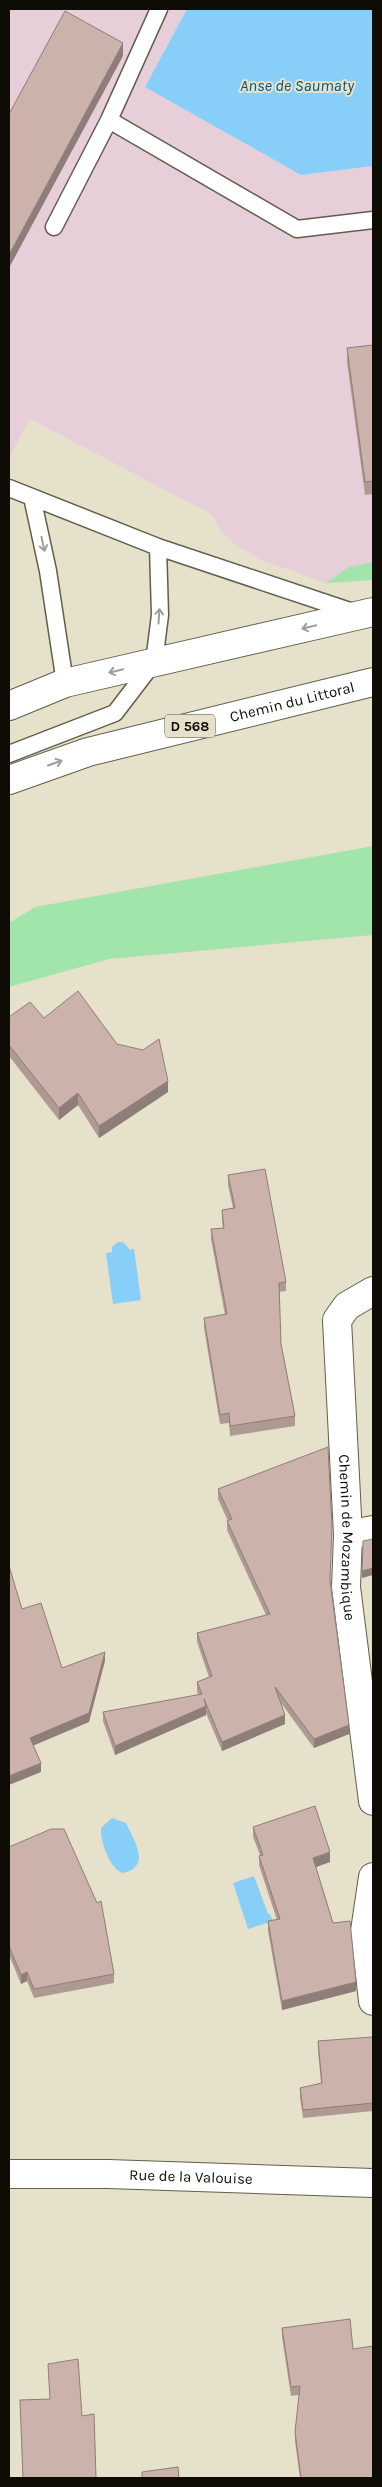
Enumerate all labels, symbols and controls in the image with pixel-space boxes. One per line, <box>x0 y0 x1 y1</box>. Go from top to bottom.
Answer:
water label: Anse de Saumaty <box>240 76 355 95</box>
one-way arrow <box>38 536 48 552</box>
one-way arrow <box>155 609 164 625</box>
one-way arrow <box>301 623 317 632</box>
one-way arrow <box>109 667 125 676</box>
street label: Chemin du Littoral <box>228 678 356 726</box>
road number: D 568 <box>165 714 215 738</box>
one-way arrow <box>46 758 62 767</box>
street label: Chemin de Mozambique <box>335 1454 359 1622</box>
street label: Rue de la Valouise <box>129 2166 253 2188</box>

